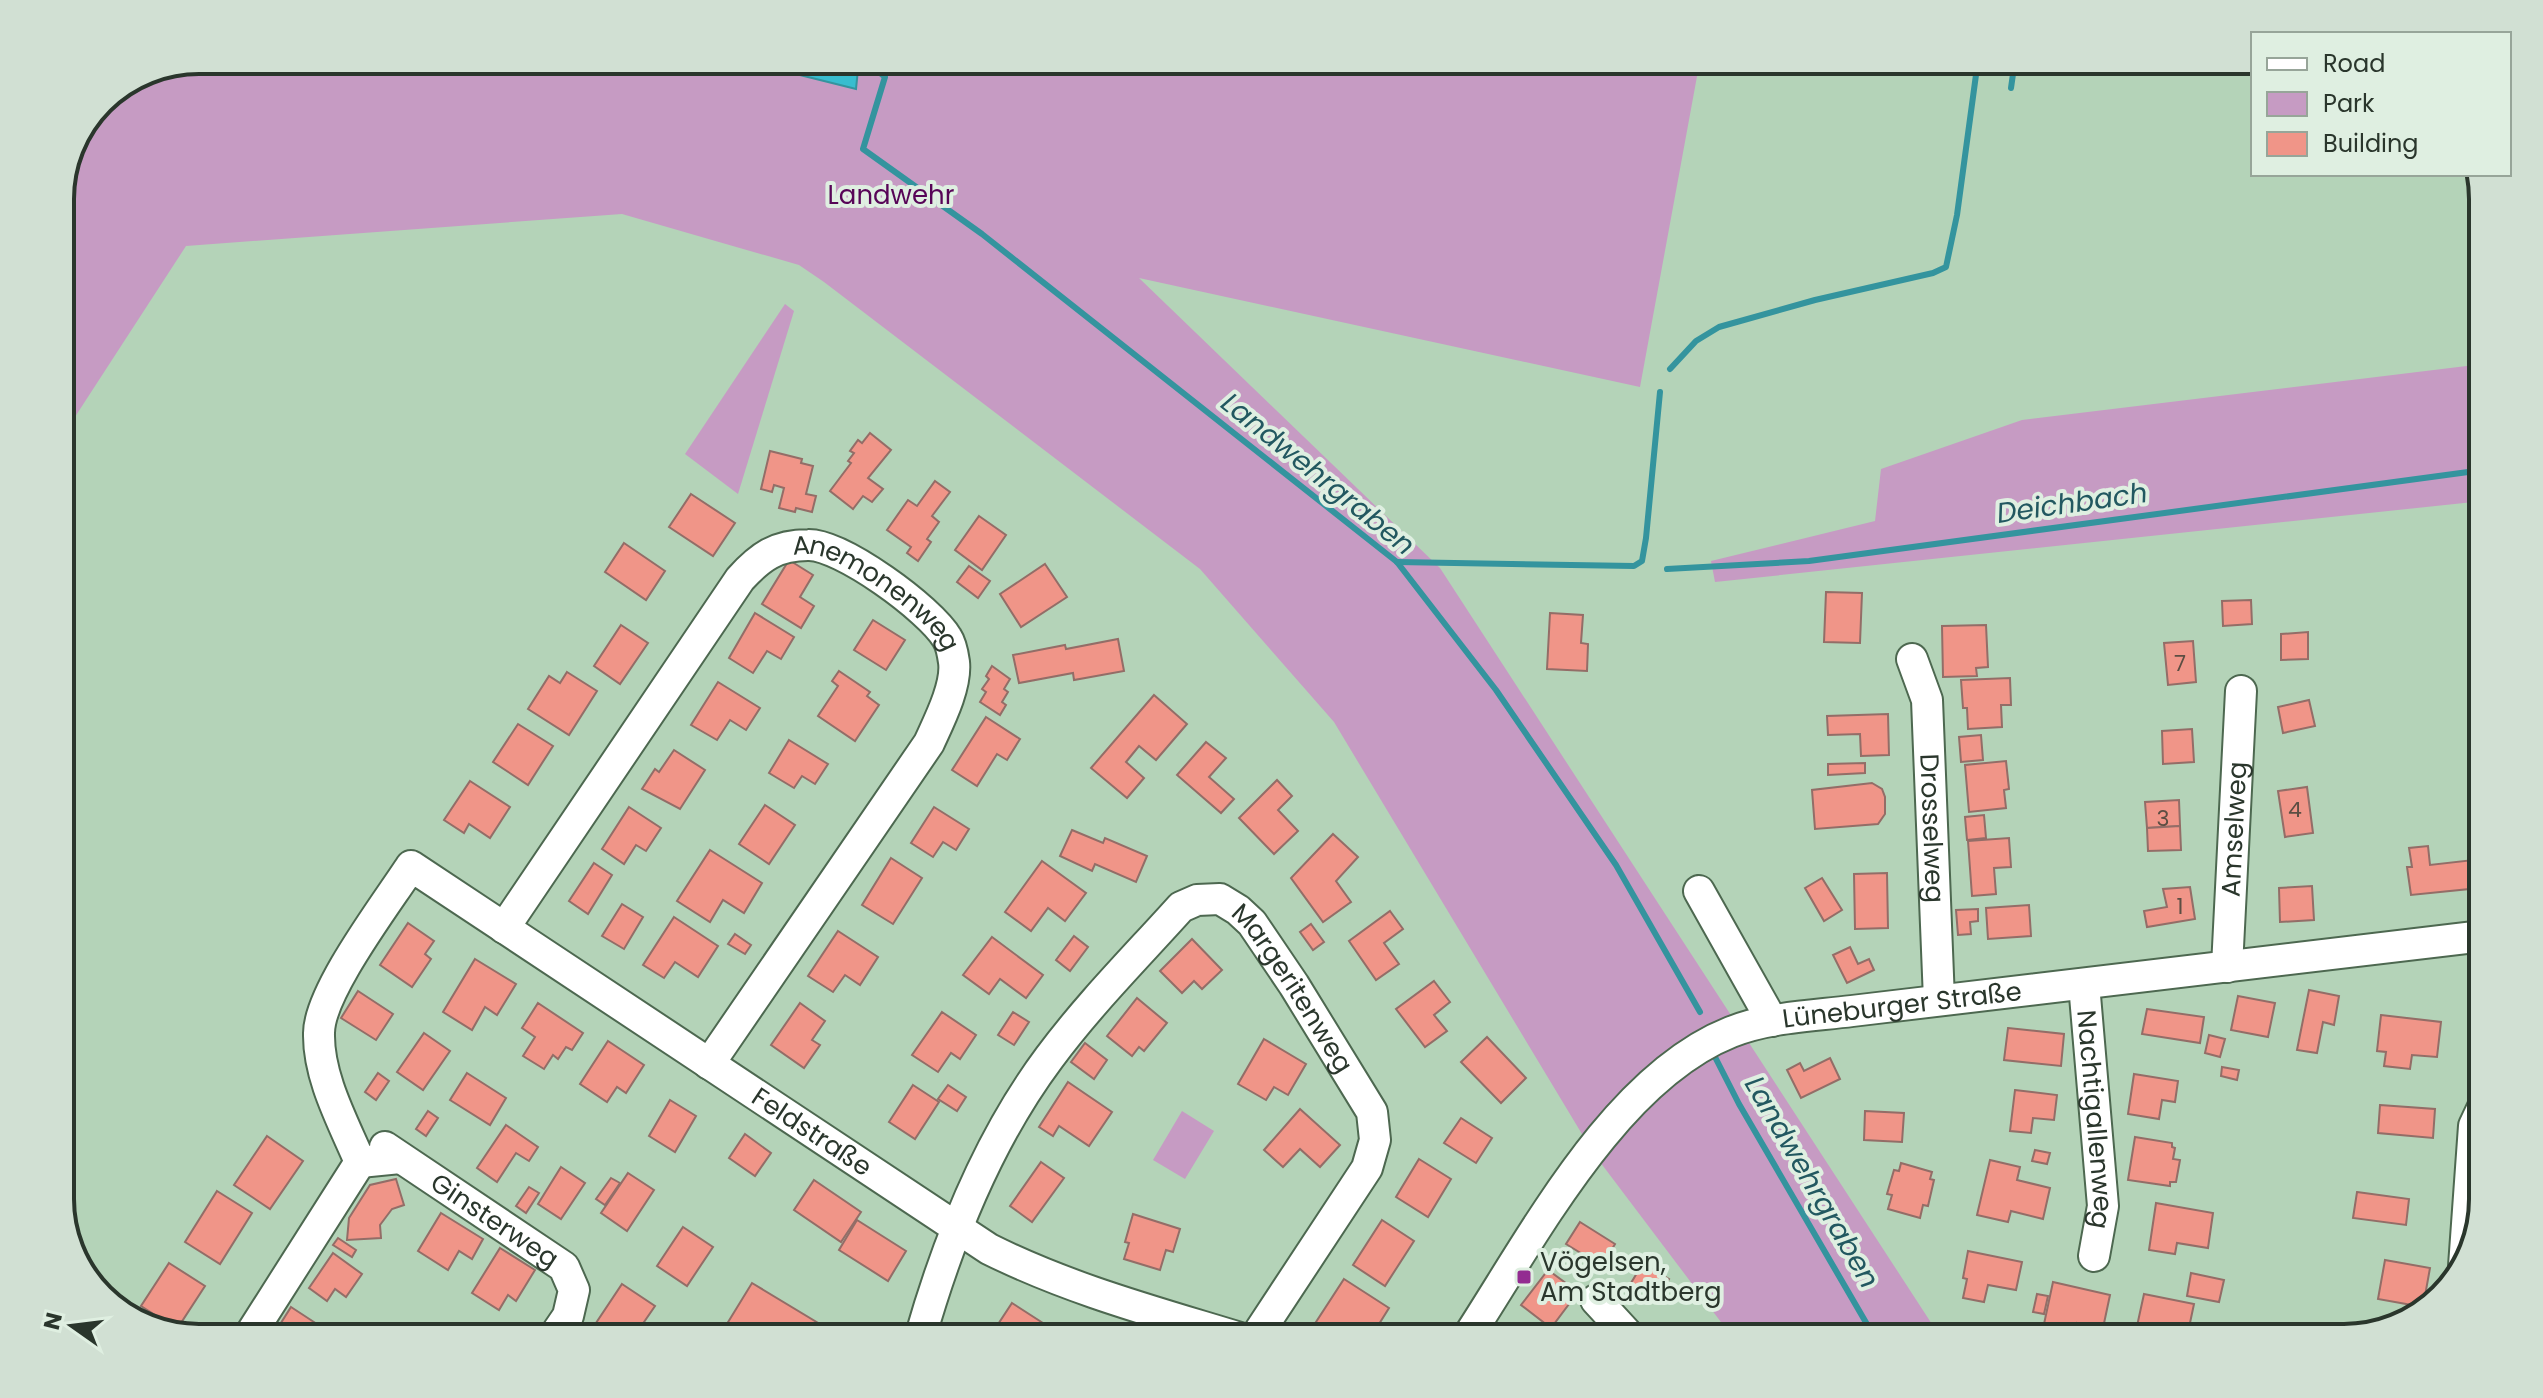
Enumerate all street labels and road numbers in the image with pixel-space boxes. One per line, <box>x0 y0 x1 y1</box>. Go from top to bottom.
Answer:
street label: Anemonenweg <box>792 527 969 657</box>
street label: Drosselweg <box>1911 753 1953 904</box>
street label: Amselweg <box>2213 761 2255 898</box>
street label: Margeritenweg <box>1224 895 1362 1080</box>
street label: Lüneburger Straße <box>1780 973 2024 1037</box>
street label: Nachtigallenweg <box>2068 1008 2121 1232</box>
street label: Feldstraße <box>745 1079 879 1185</box>
street label: Ginsterweg <box>423 1165 566 1276</box>

